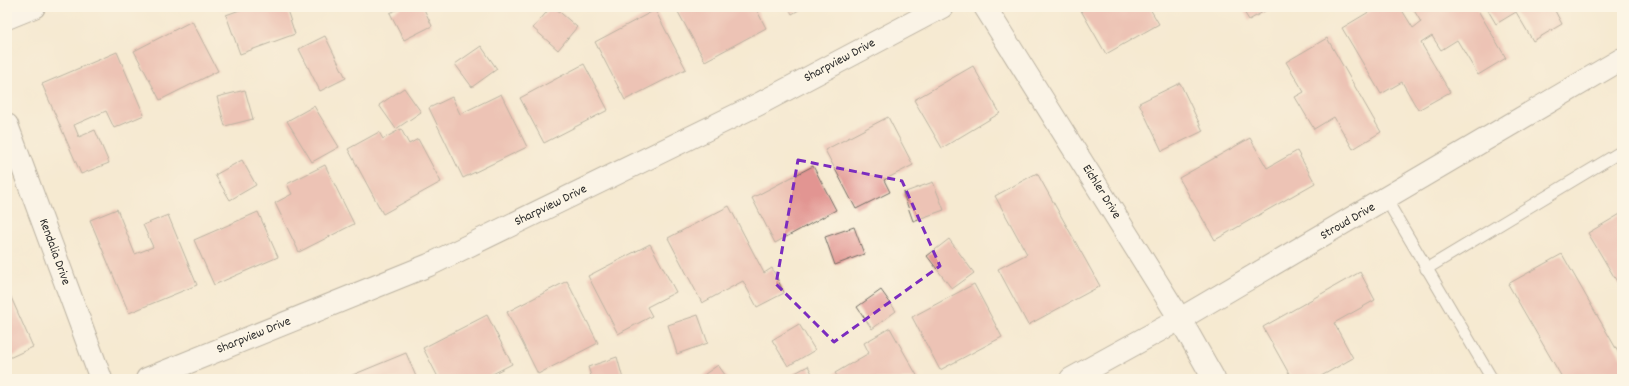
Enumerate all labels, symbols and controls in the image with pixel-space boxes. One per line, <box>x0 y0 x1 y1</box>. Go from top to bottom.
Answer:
street label: Sharpview Drive <box>801 34 879 88</box>
street label: Eichler Drive <box>1077 161 1125 223</box>
street label: Sharpview Drive <box>512 180 591 232</box>
street label: Stroud Drive <box>1317 198 1379 245</box>
street label: Kendalia Drive <box>33 216 75 288</box>
street label: Sharpview Drive <box>214 312 294 360</box>

